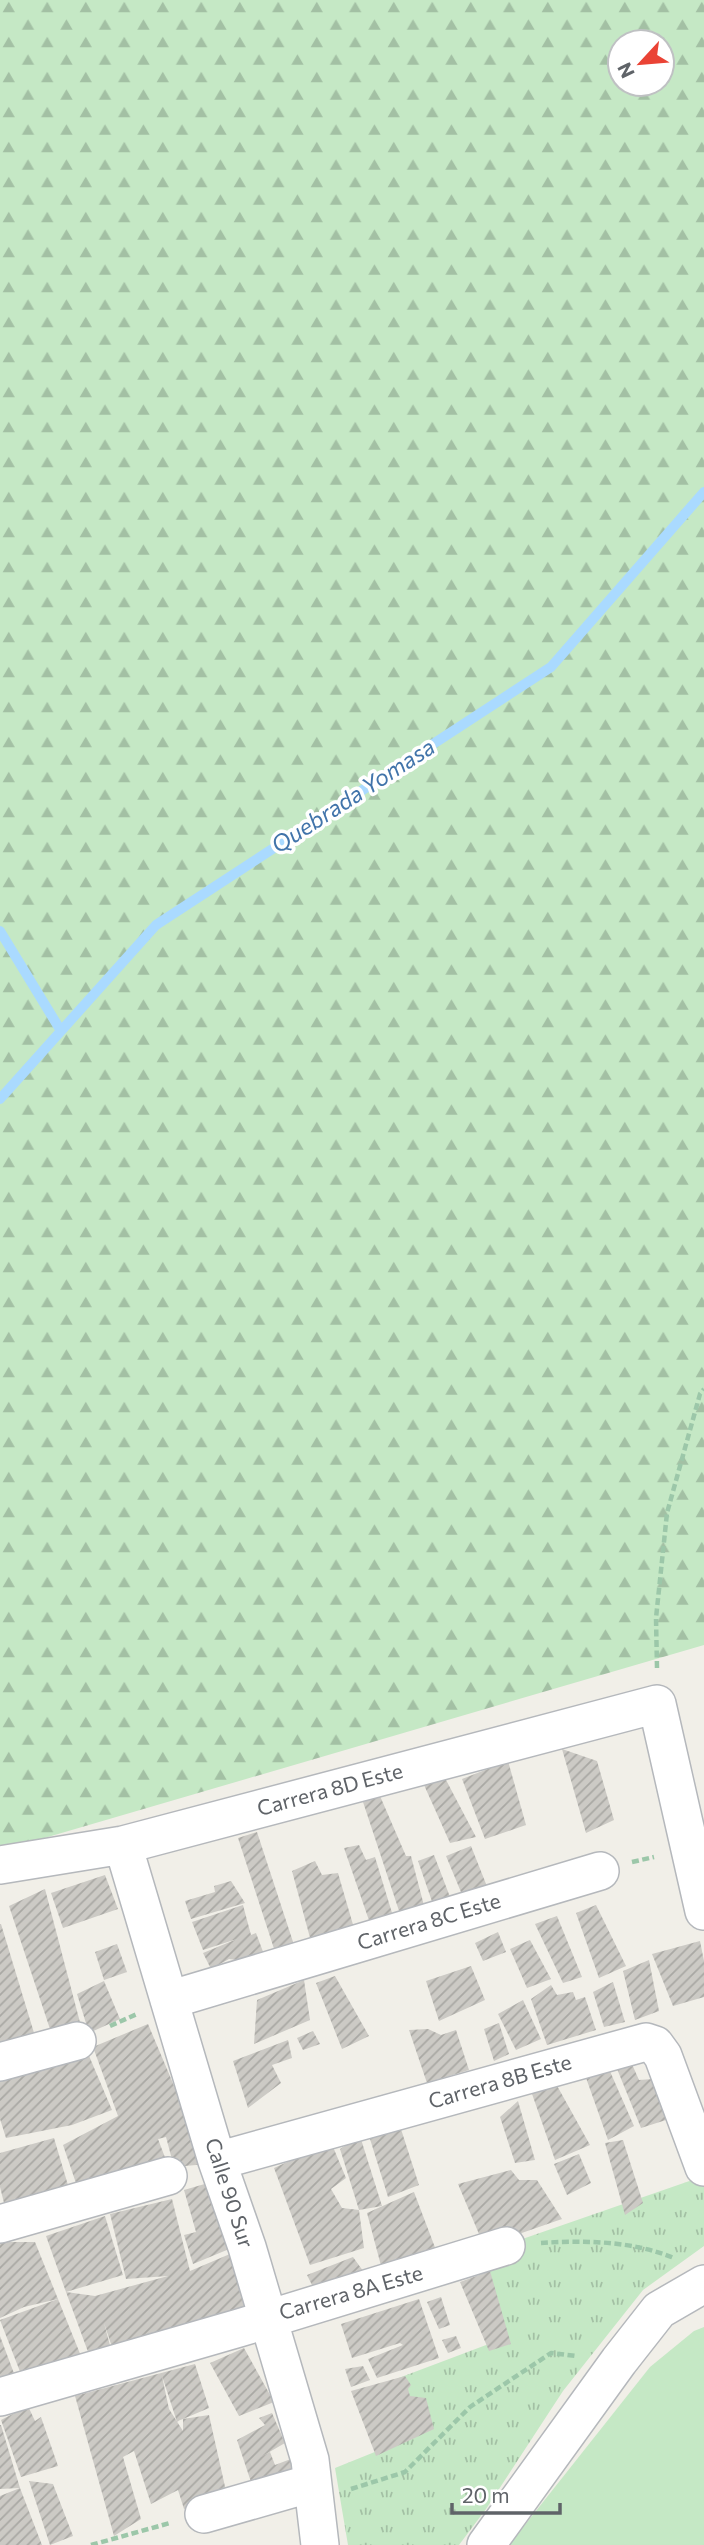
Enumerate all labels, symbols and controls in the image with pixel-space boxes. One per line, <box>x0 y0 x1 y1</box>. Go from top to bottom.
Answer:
north arrow <box>606 28 676 98</box>
text: N <box>612 59 639 82</box>
water label: Quebrada Yomasa <box>265 732 440 859</box>
street label: Carrera 8D Este <box>254 1757 405 1820</box>
street label: Carrera 8C Este <box>354 1887 503 1954</box>
street label: Carrera 8B Este <box>425 2048 574 2113</box>
street label: Calle 90 Sur <box>201 2134 260 2251</box>
street label: Carrera 8A Este <box>276 2259 425 2324</box>
scale bar <box>452 2472 560 2516</box>
text: 20 m <box>462 2482 510 2507</box>

